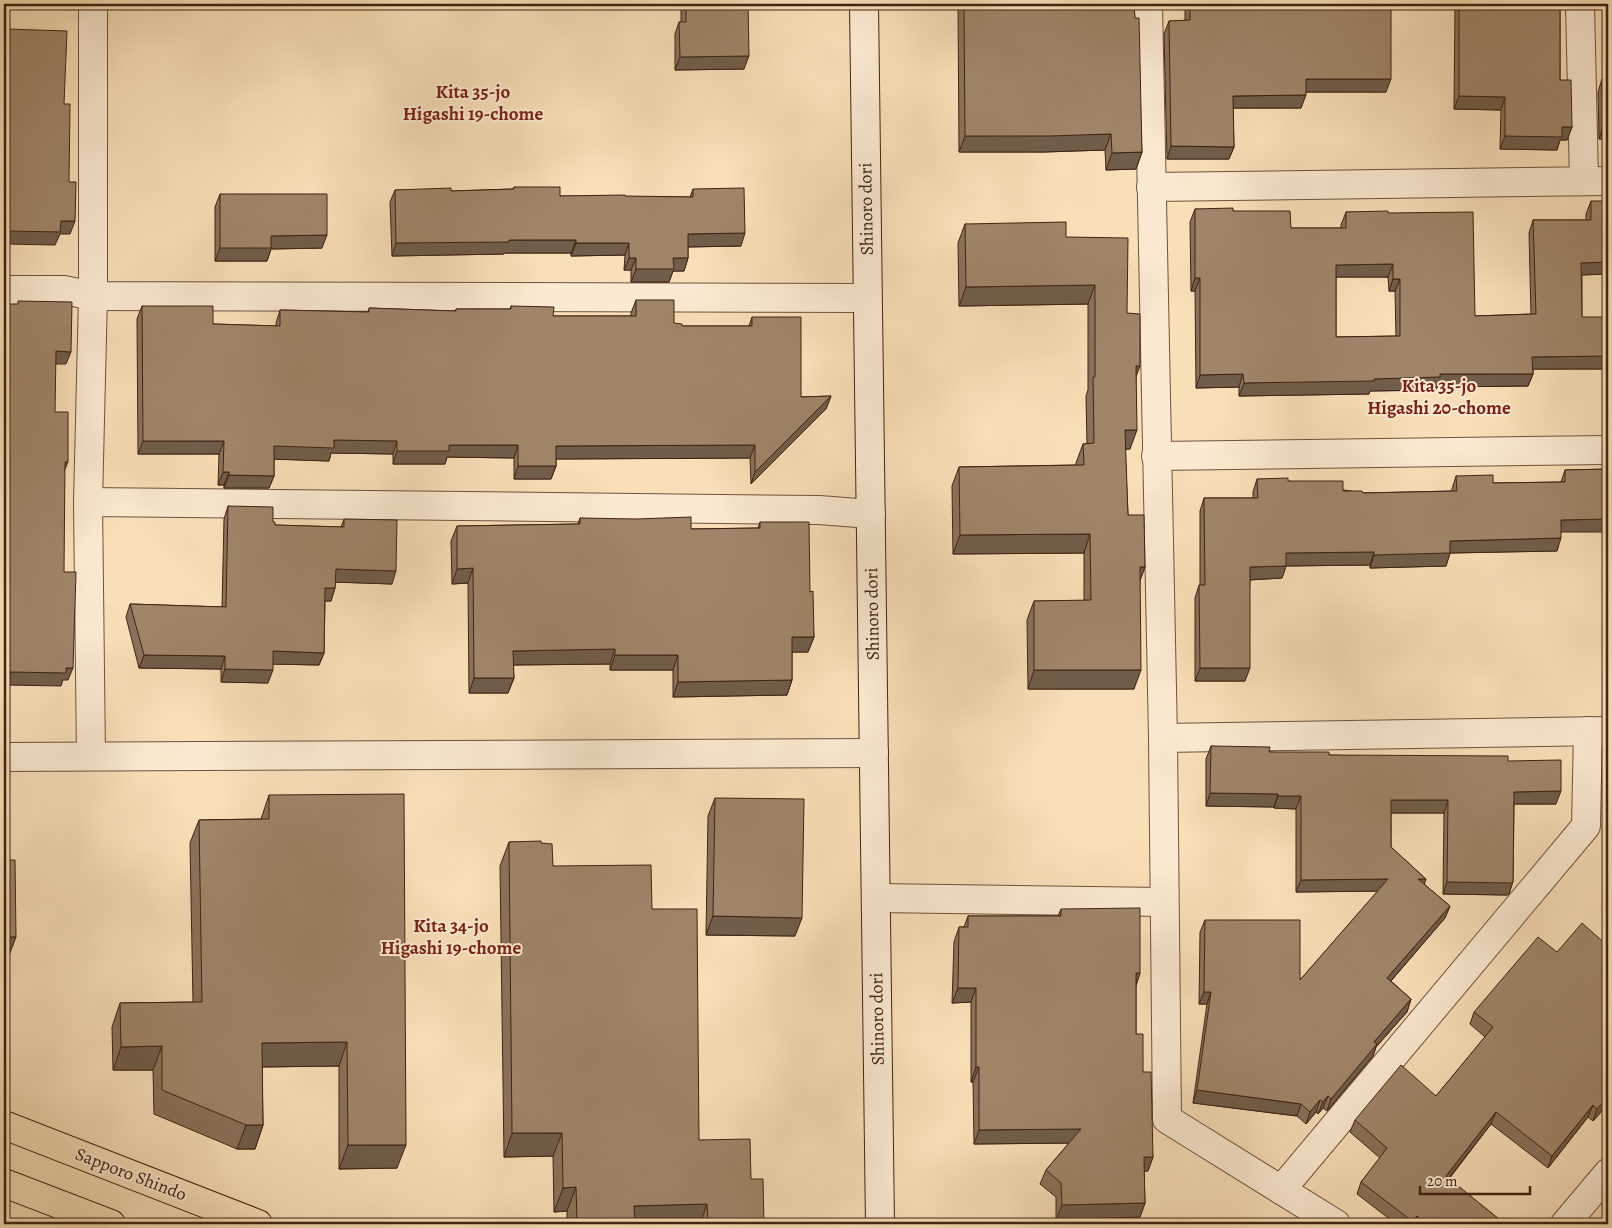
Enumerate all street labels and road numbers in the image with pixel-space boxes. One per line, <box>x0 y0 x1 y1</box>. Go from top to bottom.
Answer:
street label: Shinoro dori <box>853 162 879 256</box>
street label: Shinoro dori <box>859 567 885 661</box>
street label: Shinoro dori <box>864 972 890 1066</box>
street label: Sapporo Shindo <box>72 1142 190 1206</box>

